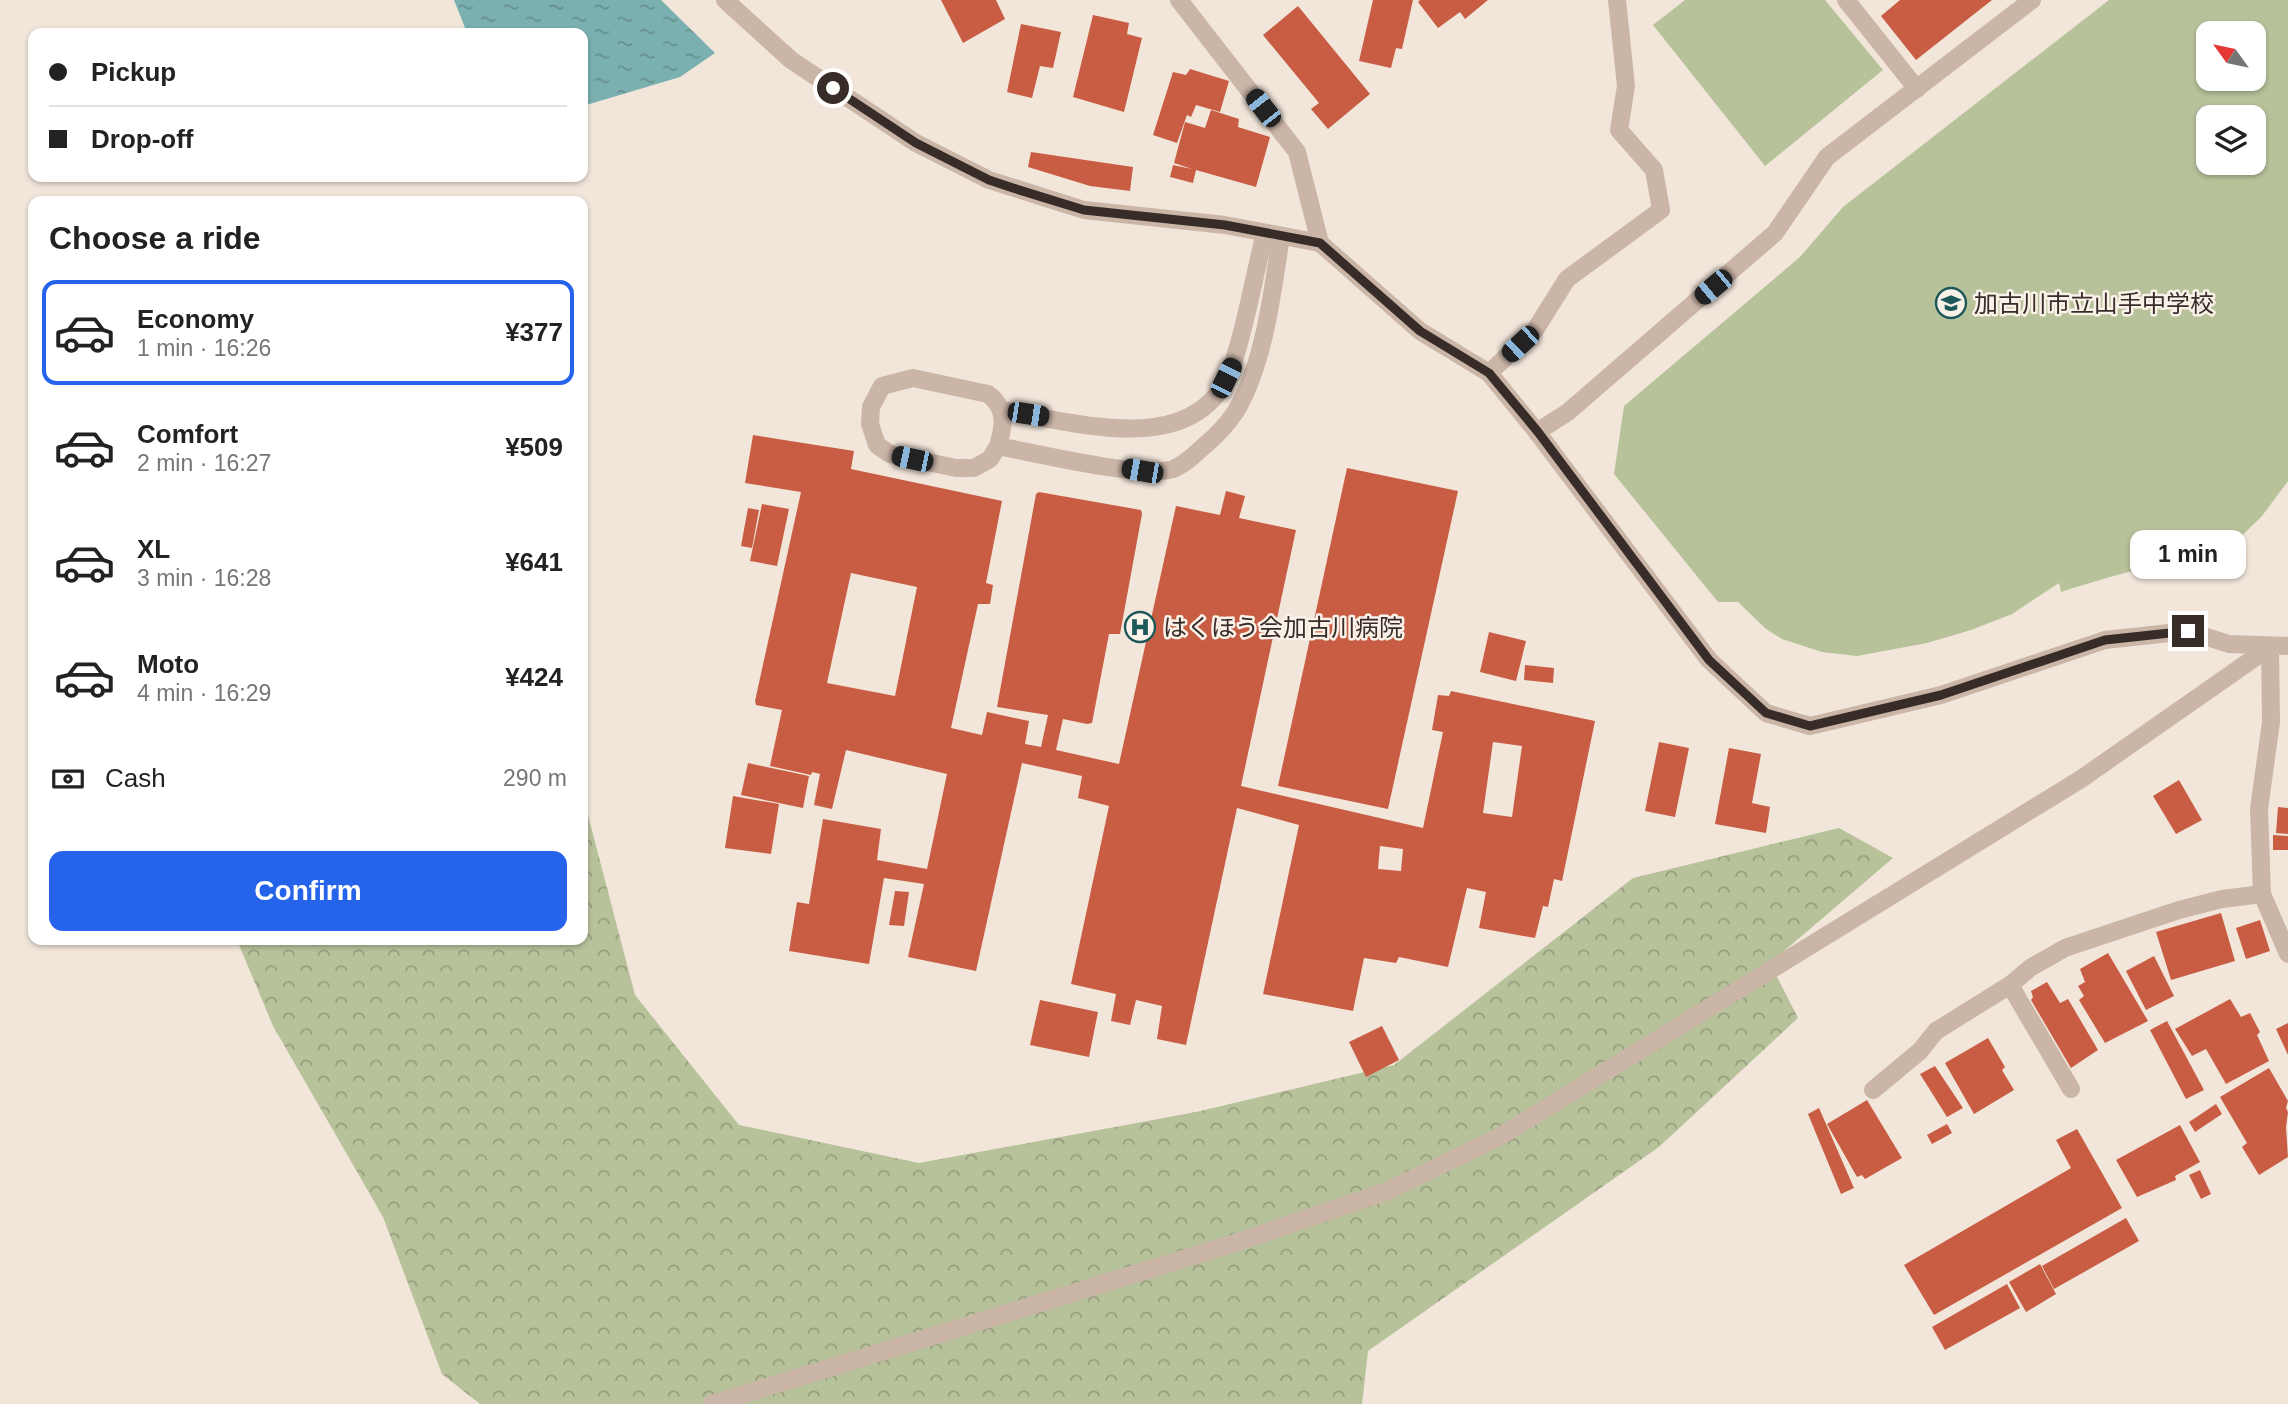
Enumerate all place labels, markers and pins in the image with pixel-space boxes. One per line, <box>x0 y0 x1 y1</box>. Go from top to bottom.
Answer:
school or university icon: 加古川市立山手中学校 <box>1934 286 1968 320</box>
place label: 加古川市立山手中学校 <box>1974 290 2214 317</box>
hospital icon: はくほう会加古川病院 <box>1123 610 1157 644</box>
place label: はくほう会加古川病院 <box>1163 614 1403 641</box>

